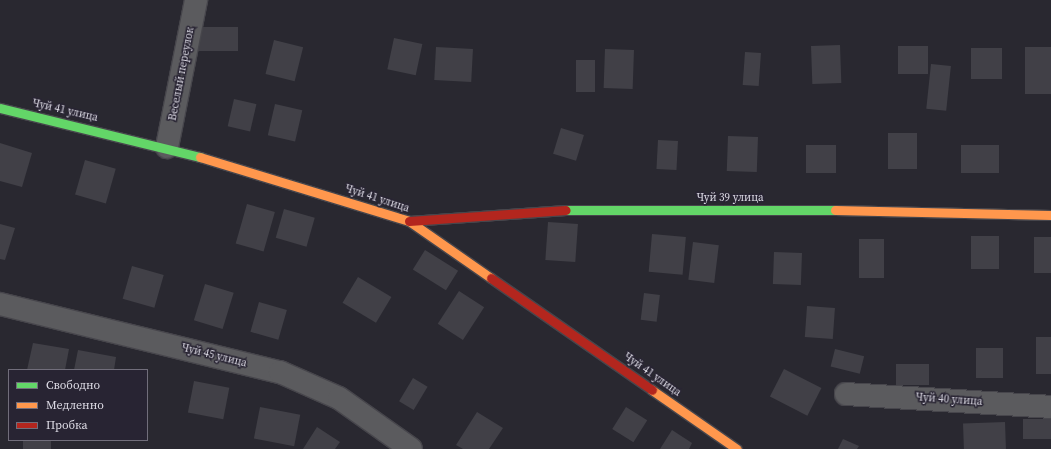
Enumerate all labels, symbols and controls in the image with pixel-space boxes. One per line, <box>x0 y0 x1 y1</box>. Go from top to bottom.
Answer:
street label: Веселый переулок <box>166 26 198 122</box>
street label: Чуй 41 улица <box>31 97 99 125</box>
street label: Чуй 41 улица <box>343 182 411 216</box>
street label: Чуй 39 улица <box>696 191 764 205</box>
street label: Чуй 45 улица <box>180 341 248 371</box>
street label: Чуй 41 улица <box>621 350 683 400</box>
legend <box>8 369 148 441</box>
text: Свободно <box>46 377 100 393</box>
street label: Чуй 40 улица <box>915 391 983 409</box>
text: Медленно <box>46 397 104 413</box>
text: Пробка <box>46 417 88 433</box>

